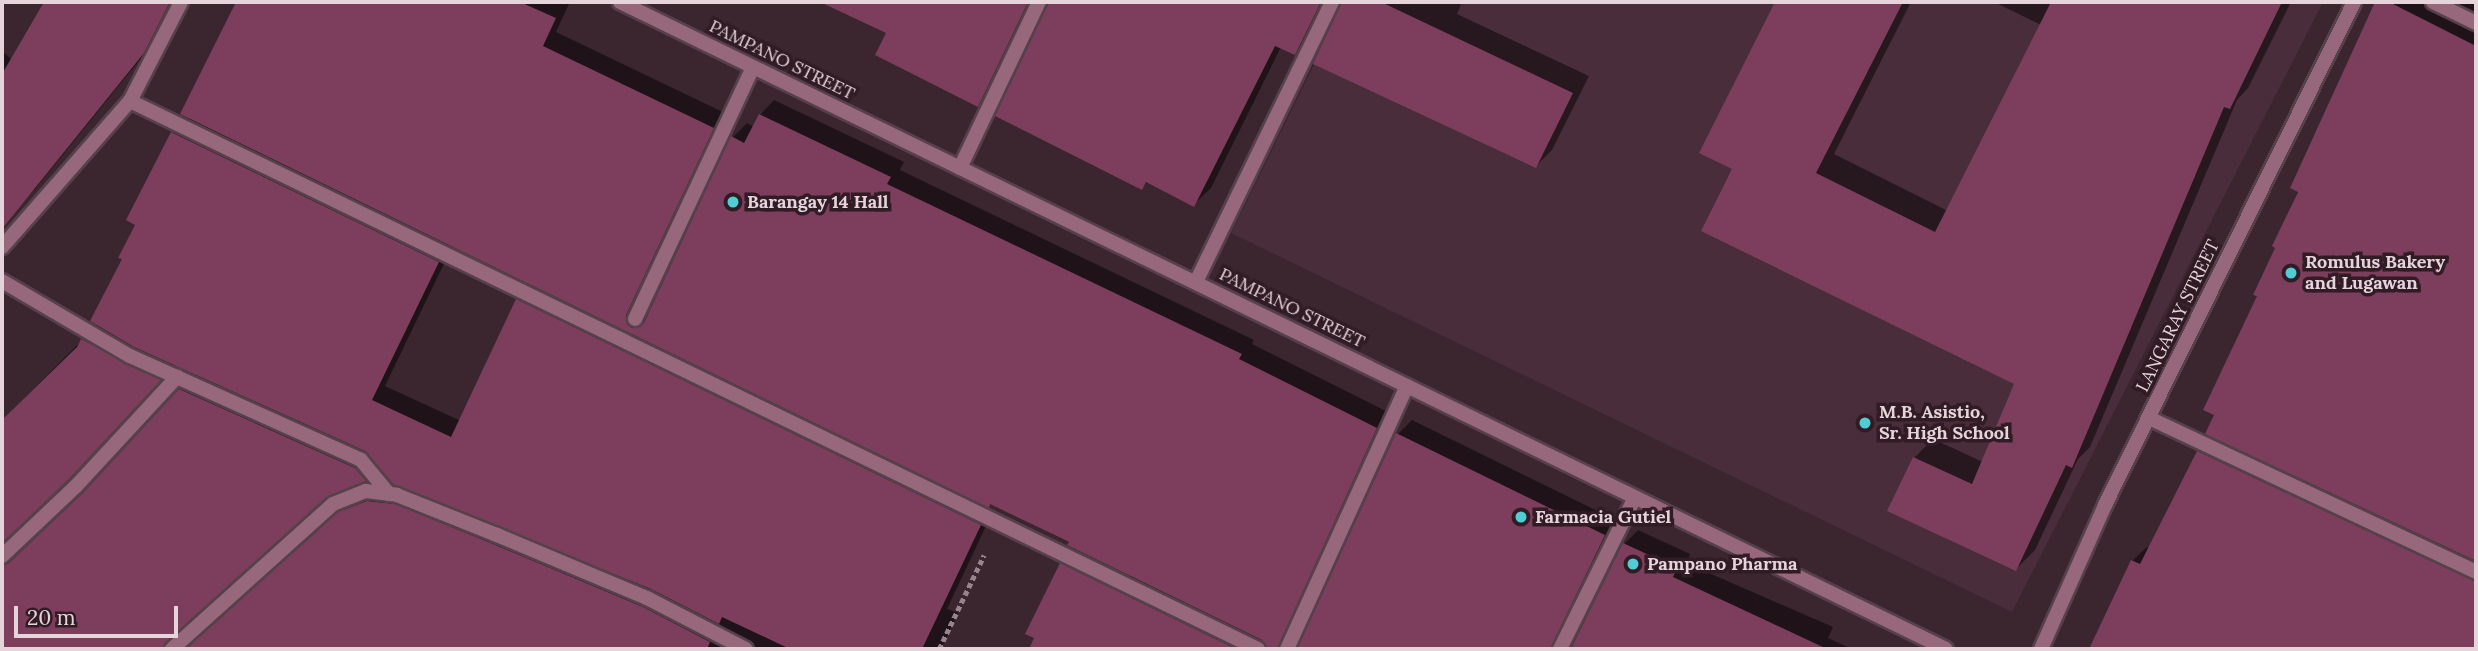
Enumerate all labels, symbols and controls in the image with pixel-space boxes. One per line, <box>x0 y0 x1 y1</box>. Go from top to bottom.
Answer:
street label: PAMPANO STREET <box>706 15 858 105</box>
place label: Barangay 14 Hall <box>747 191 888 213</box>
marker: Barangay 14 Hall <box>725 194 741 210</box>
street label: LANGARAY STREET <box>2132 236 2224 396</box>
place label: Romulus Bakery and Lugawan <box>2305 252 2445 294</box>
street label: PAMPANO STREET <box>1216 263 1368 353</box>
marker: Romulus Bakery and Lugawan <box>2283 265 2299 281</box>
place label: M.B. Asistio, Sr. High School <box>1879 402 2010 444</box>
marker: M.B. Asistio, Sr. High School <box>1857 415 1873 431</box>
place label: Farmacia Gutiel <box>1535 506 1671 528</box>
marker: Farmacia Gutiel <box>1513 509 1529 525</box>
place label: Pampano Pharma <box>1647 553 1798 575</box>
marker: Pampano Pharma <box>1625 556 1641 572</box>
scale bar <box>18 592 182 636</box>
text: 20 m <box>27 604 76 631</box>

